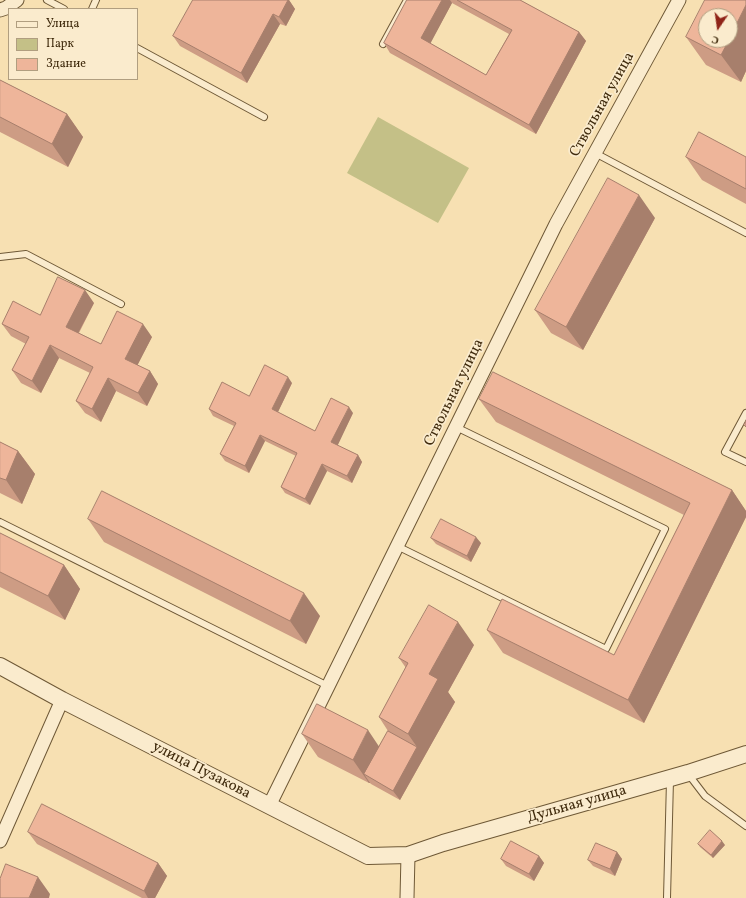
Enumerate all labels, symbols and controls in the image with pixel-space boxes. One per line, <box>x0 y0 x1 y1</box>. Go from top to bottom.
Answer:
legend <box>8 8 138 80</box>
north arrow <box>698 8 738 48</box>
text: Улица <box>46 16 79 32</box>
text: С <box>710 31 721 47</box>
text: Парк <box>46 36 74 52</box>
street label: Ствольная улица <box>567 49 639 161</box>
text: Здание <box>46 56 86 72</box>
street label: Ствольная улица <box>421 336 489 450</box>
street label: улица Пузакова <box>149 738 253 804</box>
street label: Дульная улица <box>525 782 629 828</box>

